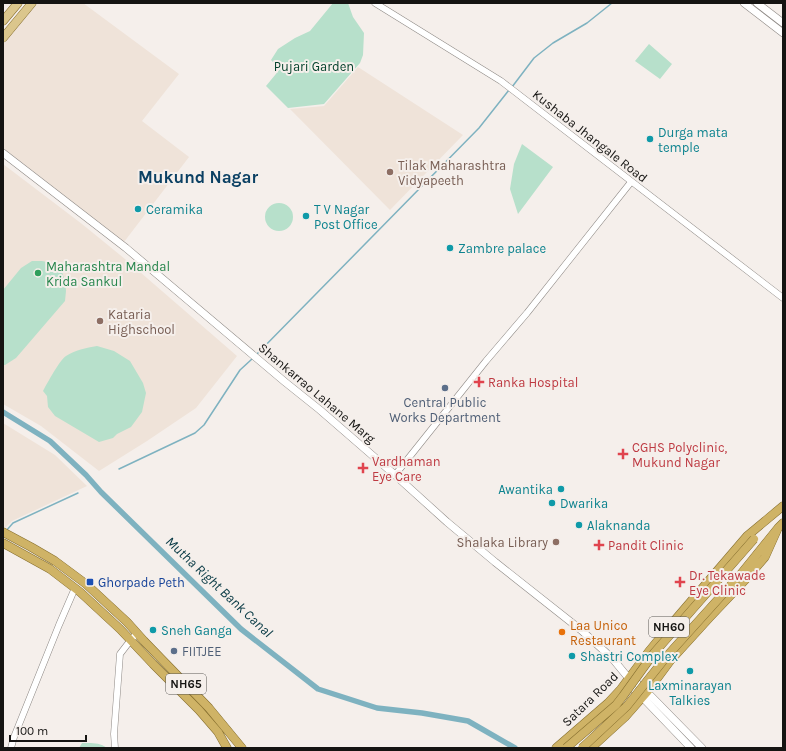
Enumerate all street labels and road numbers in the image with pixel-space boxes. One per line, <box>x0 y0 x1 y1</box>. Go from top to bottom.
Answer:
street label: Kushaba Jhangale Road <box>530 87 650 185</box>
street label: Shankarrao Lahane Marg <box>256 340 379 447</box>
road number: NH60 <box>649 617 689 637</box>
street label: Satara Road <box>559 669 621 729</box>
road number: NH65 <box>166 674 206 694</box>

